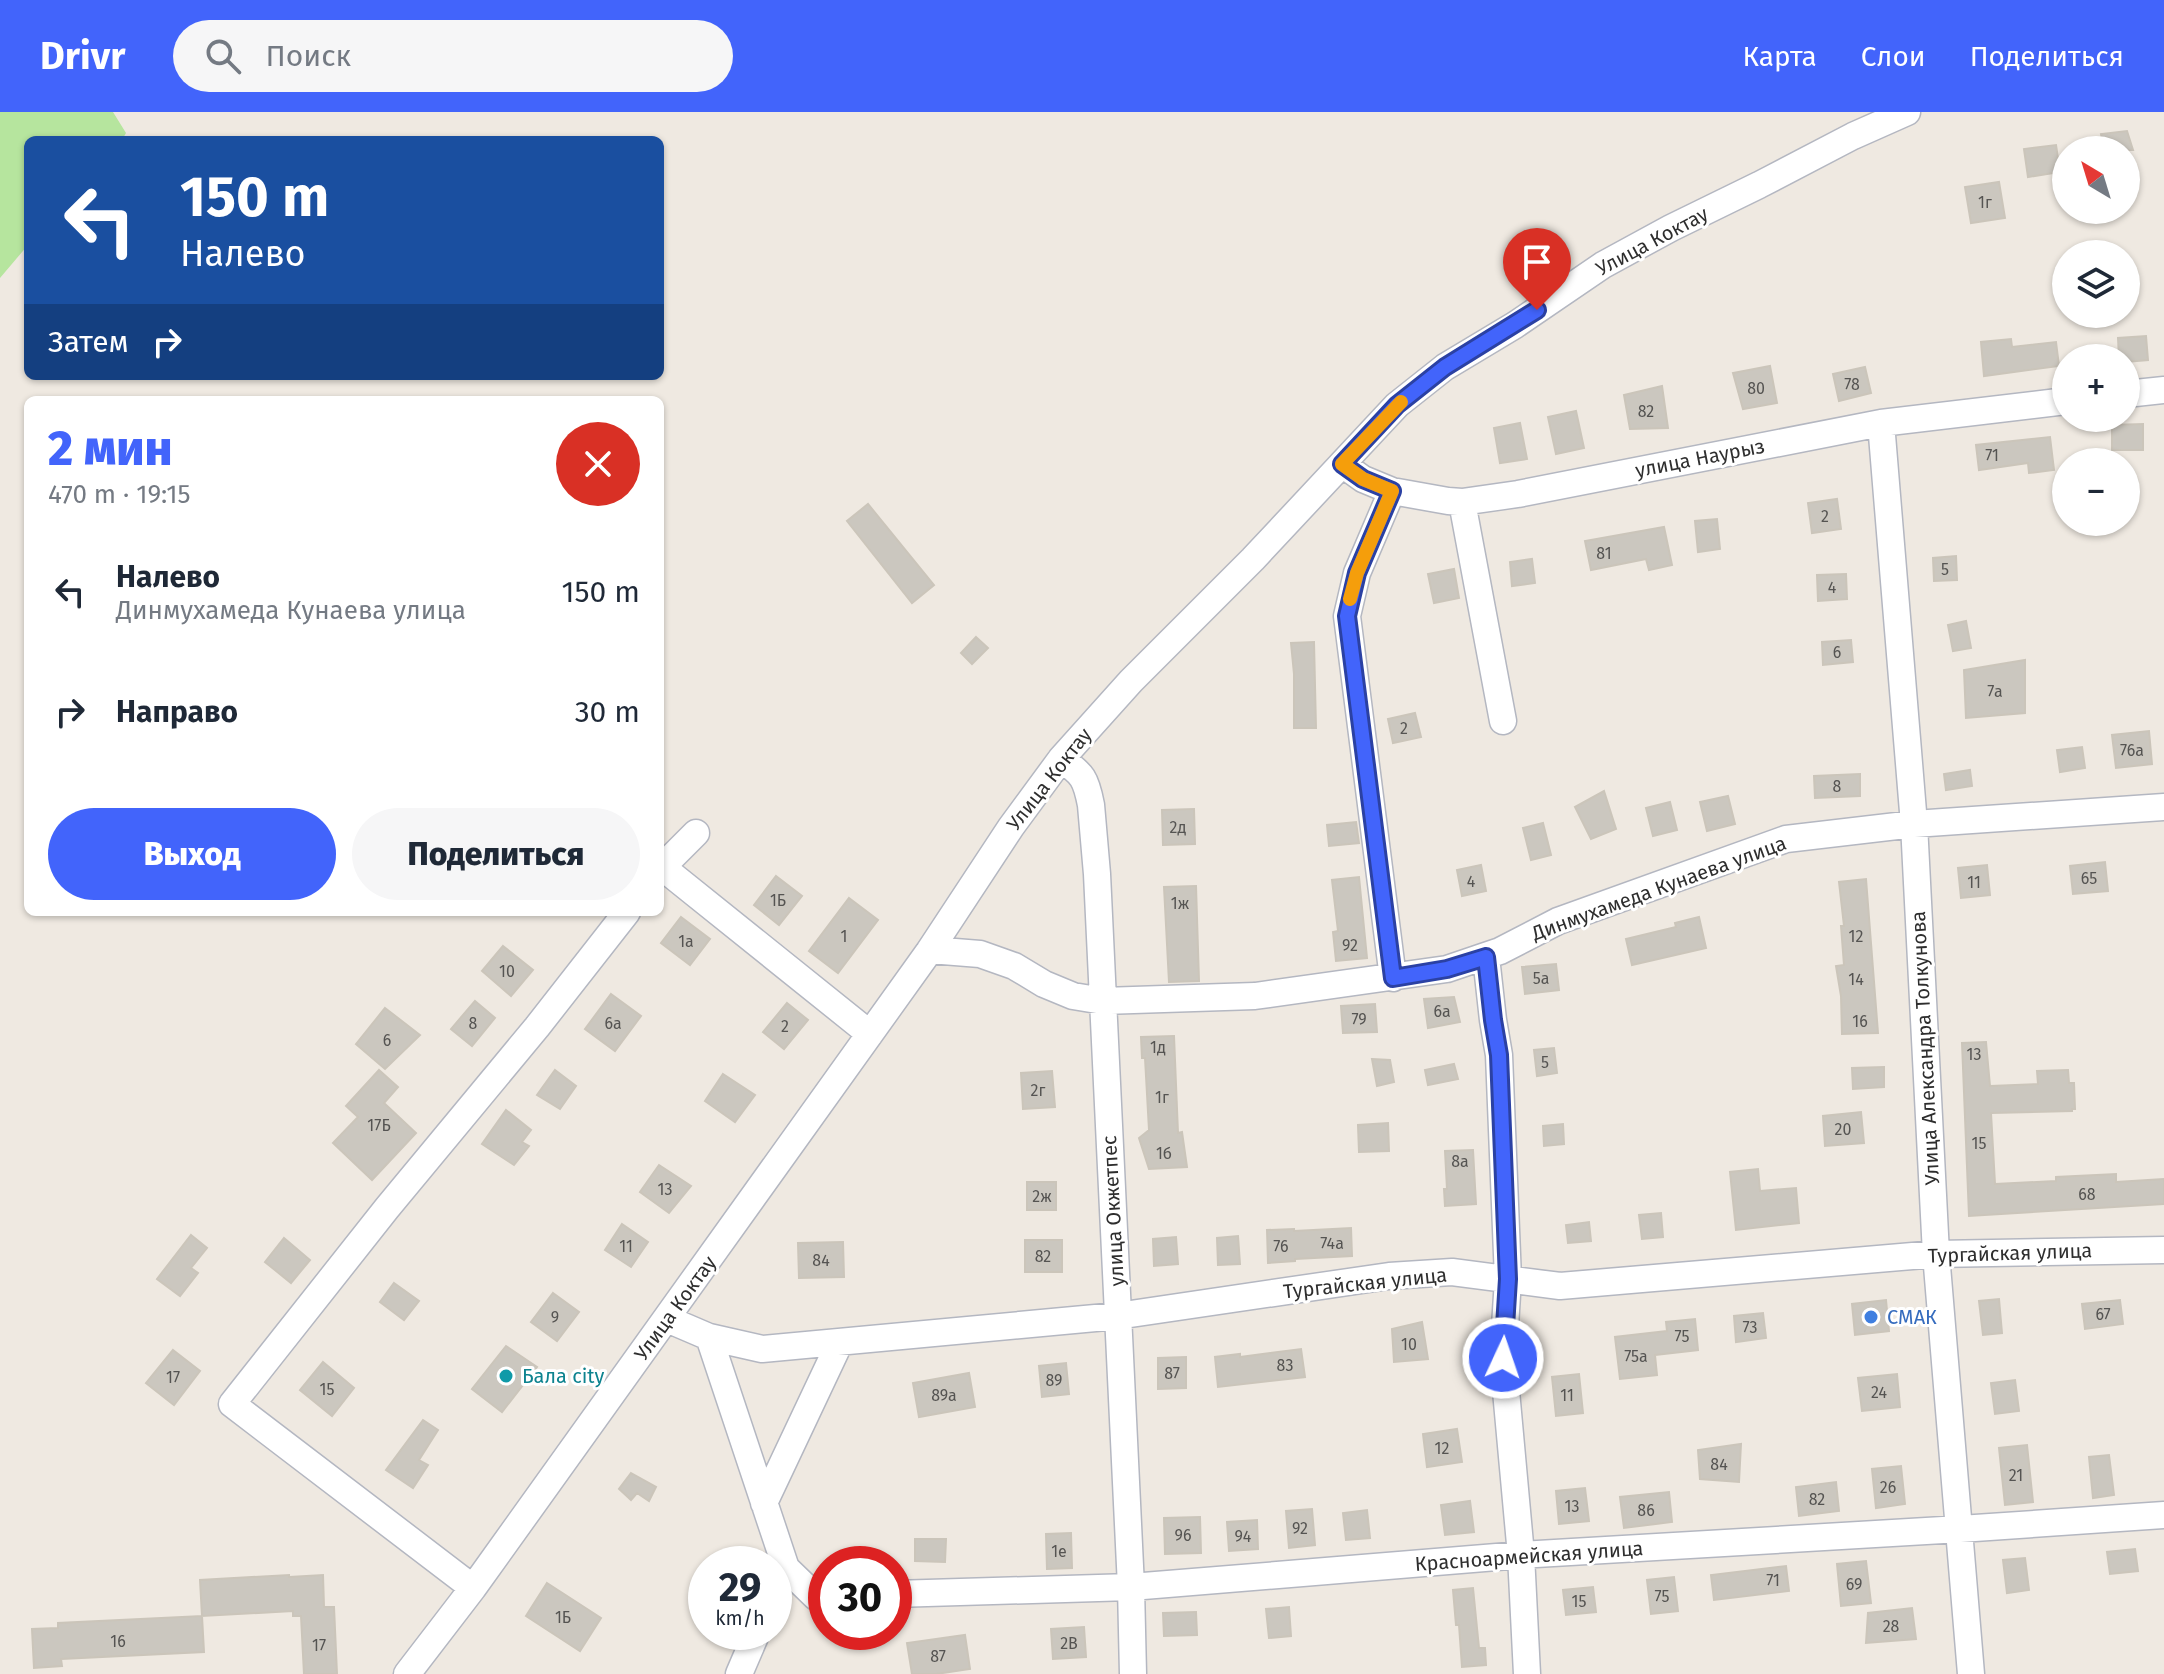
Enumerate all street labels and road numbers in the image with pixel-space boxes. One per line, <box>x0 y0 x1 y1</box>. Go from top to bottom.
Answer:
street label: Улица Коктау <box>1592 201 1712 281</box>
street label: улица Наурыз <box>1633 434 1767 482</box>
street label: Улица Коктау <box>1002 723 1097 835</box>
street label: Динмухамеда Кунаева улица <box>1528 831 1790 946</box>
street label: Улица Александра Толкунова <box>1906 910 1944 1186</box>
street label: улица Окжетпес <box>1097 1135 1129 1287</box>
street label: Тургайская улица <box>1927 1238 2093 1268</box>
street label: Улица Коктау <box>629 1251 721 1365</box>
street label: Тургайская улица <box>1282 1262 1448 1304</box>
street label: Красноармейская улица <box>1414 1536 1644 1576</box>

